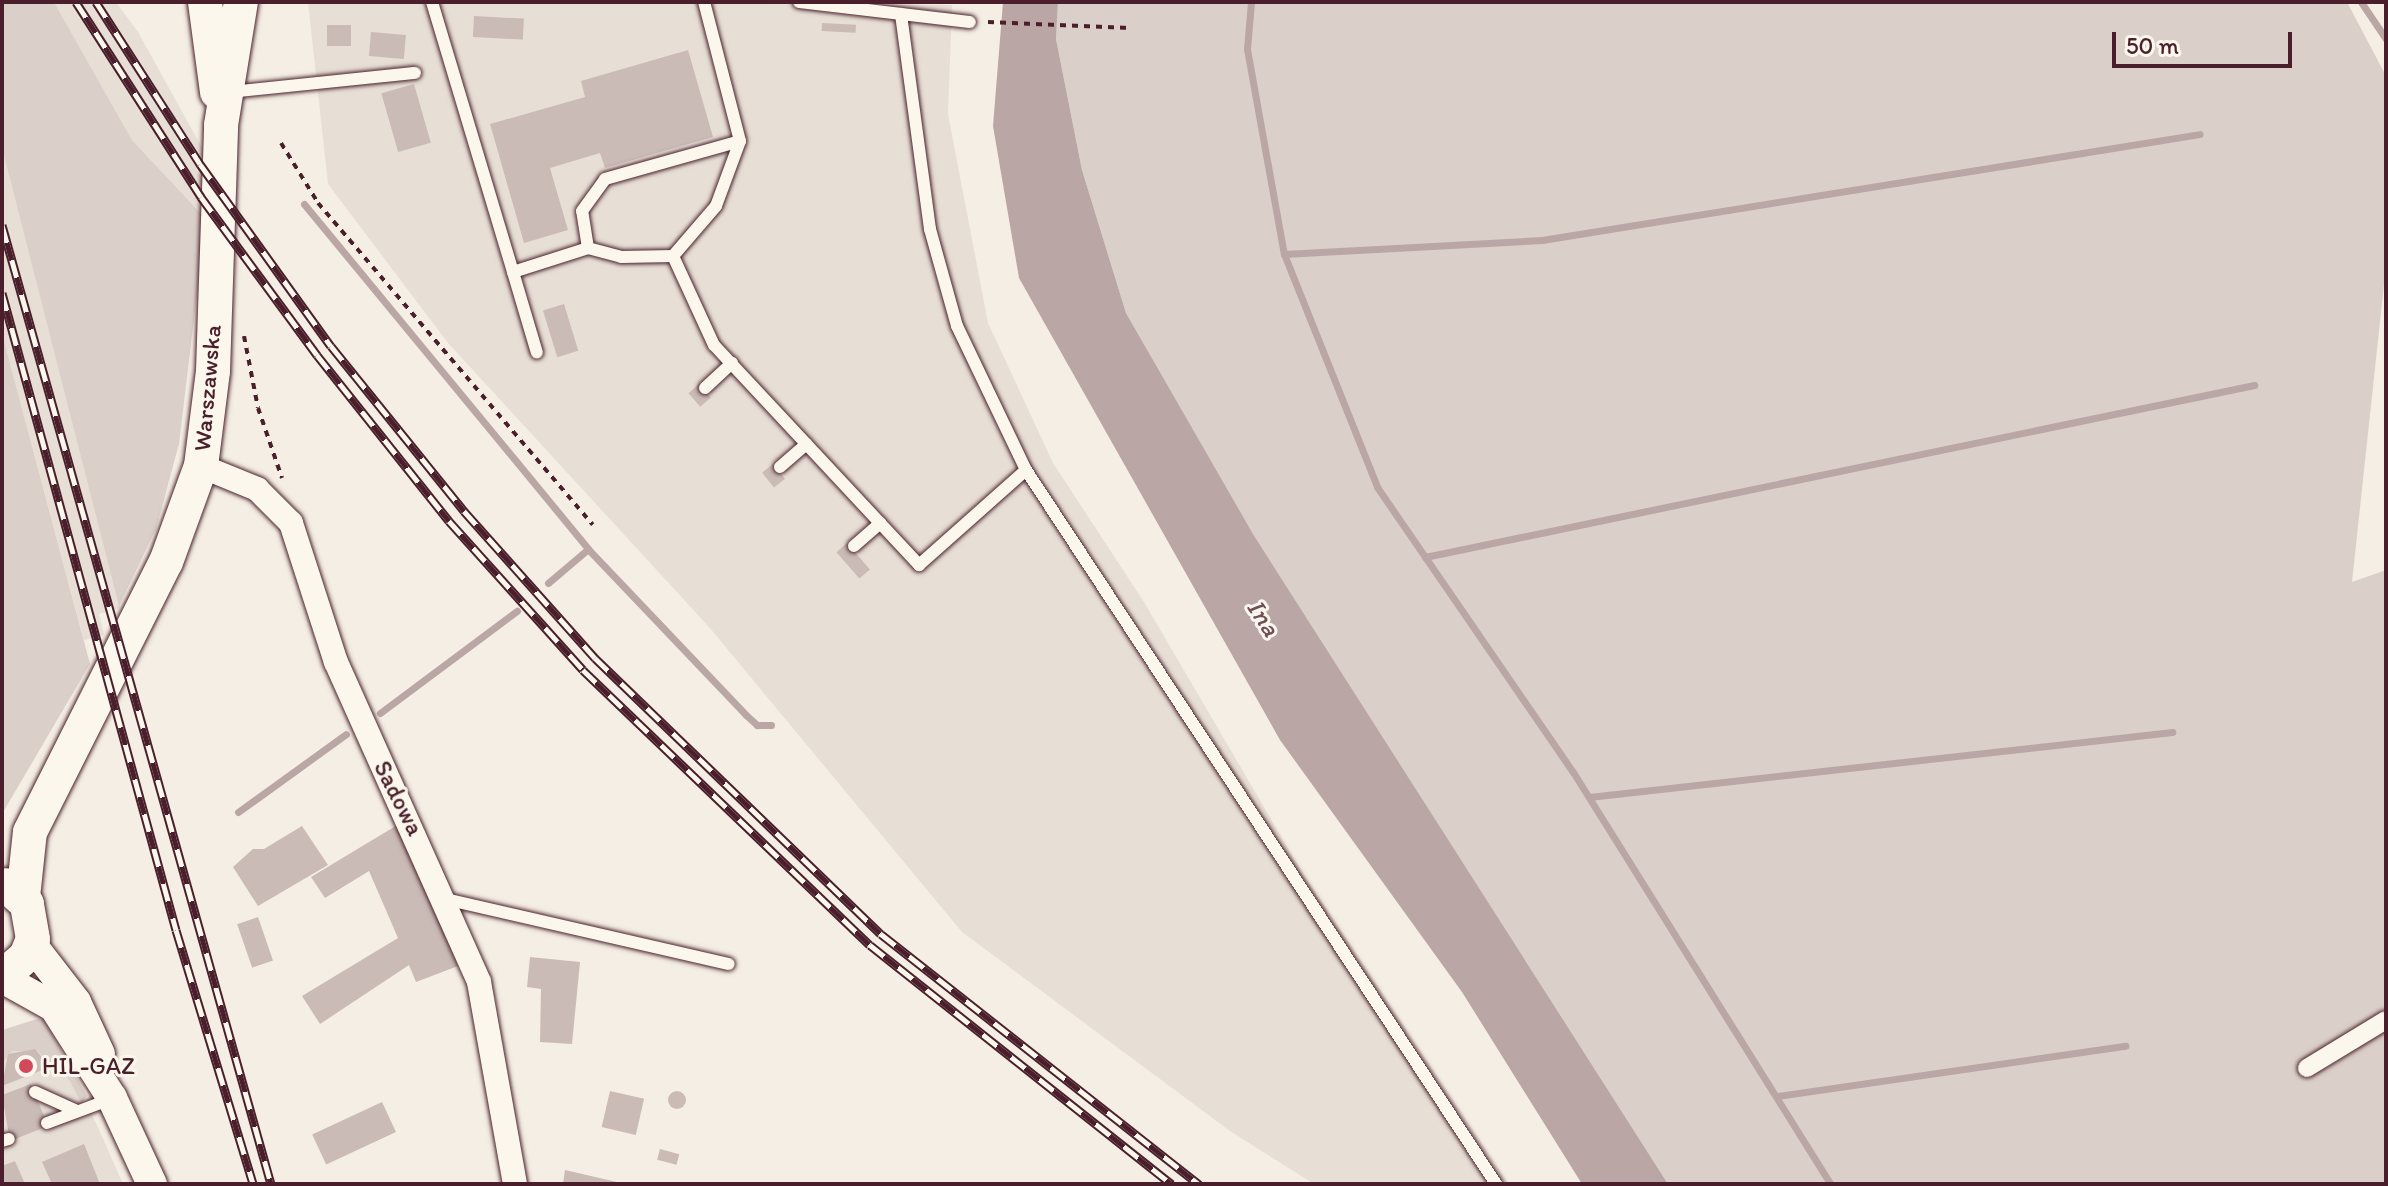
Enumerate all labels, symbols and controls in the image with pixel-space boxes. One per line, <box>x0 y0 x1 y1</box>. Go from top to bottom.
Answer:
scale bar <box>2116 16 2296 66</box>
text: 50 m <box>2126 31 2179 60</box>
street label: Warszawska <box>187 323 227 453</box>
water label: Ina <box>1240 594 1286 642</box>
street label: Sadowa <box>368 756 430 840</box>
place label: HIL-GAZ <box>42 1052 135 1080</box>
marker: HIL-GAZ <box>17 1057 35 1075</box>

